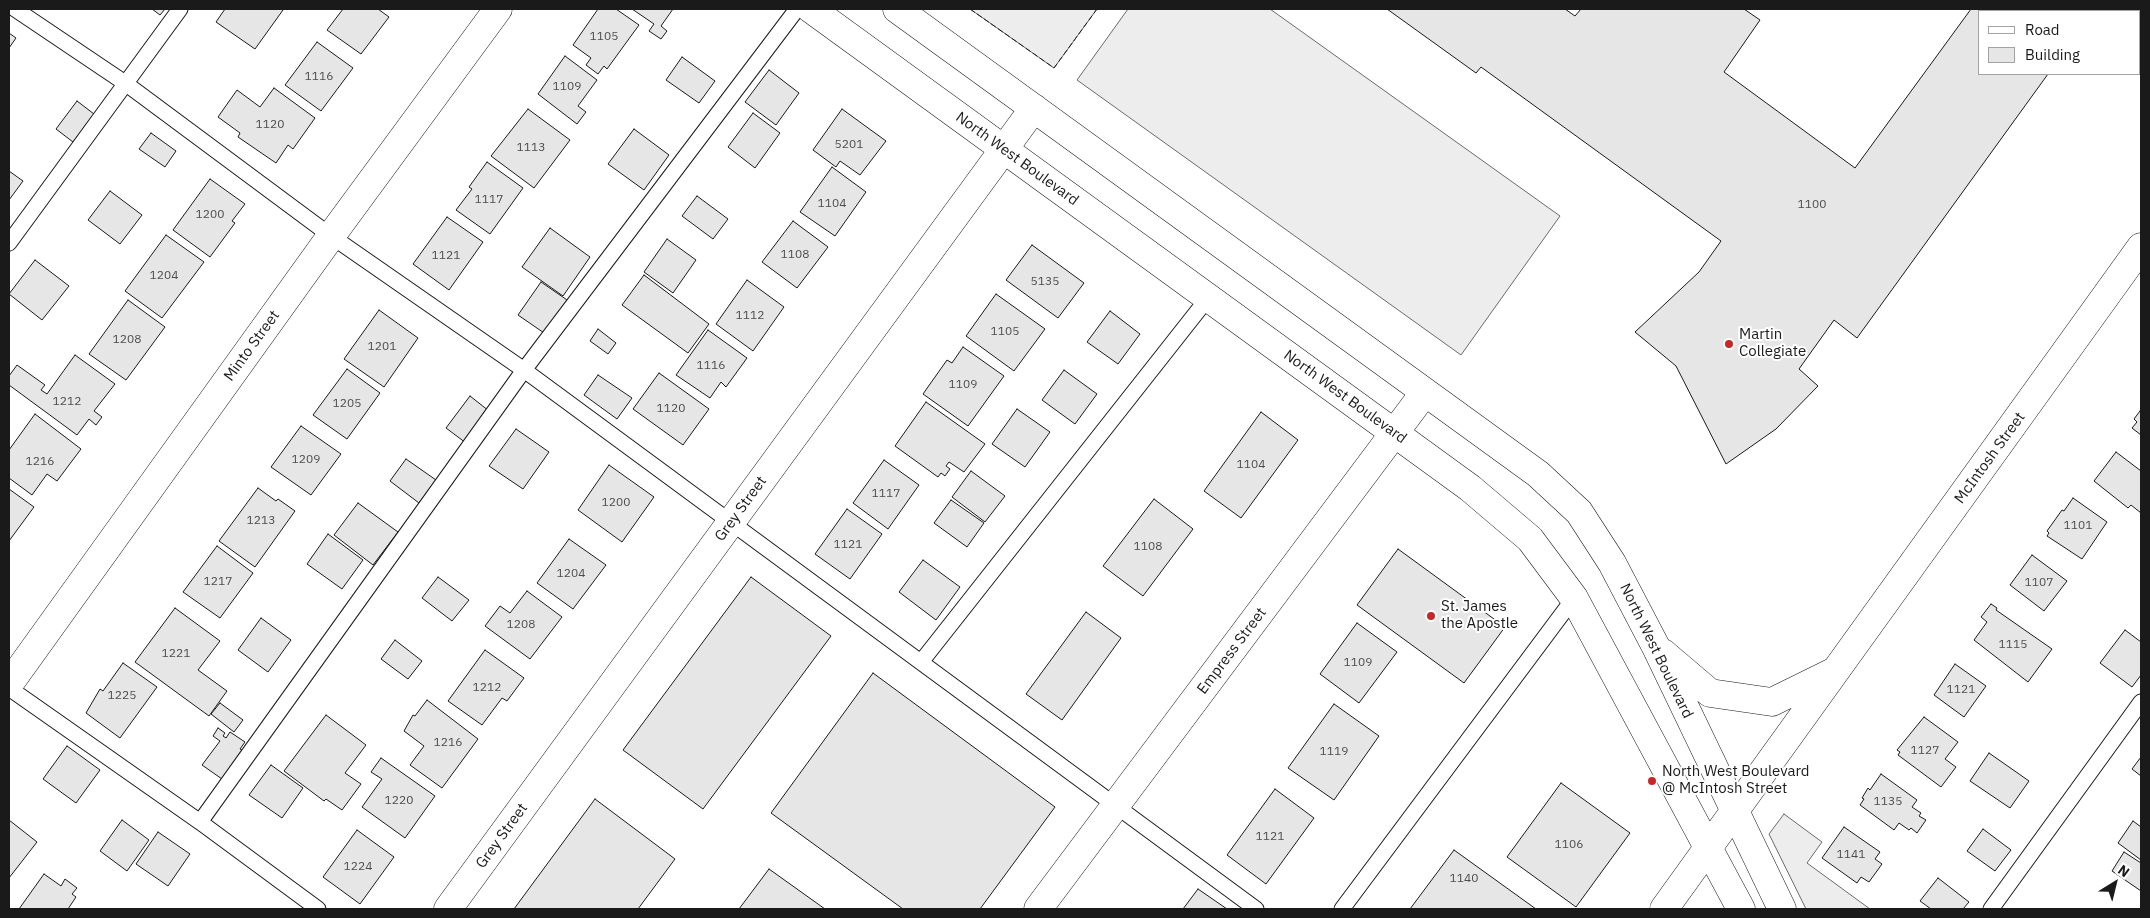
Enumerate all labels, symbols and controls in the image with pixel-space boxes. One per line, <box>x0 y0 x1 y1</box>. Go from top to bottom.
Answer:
legend <box>1978 10 2140 75</box>
text: Road <box>2025 20 2060 39</box>
house number: 1105 <box>590 30 618 44</box>
text: Building <box>2025 45 2080 64</box>
house number: 1116 <box>305 70 333 84</box>
house number: 1109 <box>553 80 581 94</box>
street label: North West Boulevard <box>952 108 1082 210</box>
house number: 1120 <box>256 118 284 132</box>
house number: 5201 <box>835 138 863 152</box>
house number: 1113 <box>517 141 545 155</box>
house number: 1117 <box>475 193 503 207</box>
house number: 1104 <box>818 197 846 211</box>
house number: 1100 <box>1798 198 1826 212</box>
house number: 1200 <box>196 208 224 222</box>
house number: 1108 <box>781 248 809 262</box>
house number: 1121 <box>432 249 460 263</box>
house number: 1204 <box>150 269 178 283</box>
house number: 5135 <box>1031 275 1059 289</box>
street label: Minto Street <box>220 307 284 385</box>
house number: 1112 <box>736 309 764 323</box>
house number: 1105 <box>991 325 1019 339</box>
place label: Martin Collegiate <box>1739 326 1806 361</box>
house number: 1208 <box>113 333 141 347</box>
marker: Martin Collegiate <box>1723 338 1735 350</box>
house number: 1201 <box>368 340 396 354</box>
street label: North West Boulevard <box>1280 346 1410 448</box>
house number: 1116 <box>697 359 725 373</box>
house number: 1109 <box>949 378 977 392</box>
house number: 1212 <box>53 395 81 409</box>
house number: 1205 <box>333 397 361 411</box>
house number: 1120 <box>657 402 685 416</box>
street label: McIntosh Street <box>1951 409 2029 507</box>
house number: 1209 <box>292 453 320 467</box>
house number: 1216 <box>26 455 54 469</box>
house number: 1104 <box>1237 458 1265 472</box>
street label: Grey Street <box>711 473 771 545</box>
house number: 1117 <box>872 487 900 501</box>
house number: 1200 <box>602 496 630 510</box>
house number: 1213 <box>247 514 275 528</box>
house number: 1101 <box>2064 519 2092 533</box>
house number: 1121 <box>834 538 862 552</box>
house number: 1108 <box>1134 540 1162 554</box>
house number: 1204 <box>557 567 585 581</box>
house number: 1217 <box>204 575 232 589</box>
house number: 1107 <box>2025 576 2053 590</box>
street label: North West Boulevard <box>1616 581 1696 721</box>
place label: St. James the Apostle <box>1441 598 1518 633</box>
street label: Empress Street <box>1194 604 1270 698</box>
marker: St. James the Apostle <box>1425 610 1437 622</box>
house number: 1208 <box>507 618 535 632</box>
house number: 1115 <box>1999 638 2027 652</box>
house number: 1221 <box>162 647 190 661</box>
house number: 1109 <box>1344 656 1372 670</box>
house number: 1212 <box>473 681 501 695</box>
house number: 1121 <box>1947 683 1975 697</box>
house number: 1225 <box>108 689 136 703</box>
house number: 1216 <box>434 736 462 750</box>
house number: 1127 <box>1911 744 1939 758</box>
house number: 1119 <box>1320 745 1348 759</box>
place label: North West Boulevard @ McIntosh Street <box>1662 763 1810 798</box>
marker: North West Boulevard @ McIntosh Street <box>1646 775 1658 787</box>
house number: 1220 <box>385 794 413 808</box>
house number: 1135 <box>1874 795 1902 809</box>
street label: Grey Street <box>472 800 532 872</box>
house number: 1121 <box>1256 830 1284 844</box>
house number: 1106 <box>1555 838 1583 852</box>
house number: 1141 <box>1837 848 1865 862</box>
north arrow <box>2090 858 2140 908</box>
house number: 1224 <box>344 860 372 874</box>
text: N <box>2114 861 2133 881</box>
house number: 1140 <box>1450 872 1478 886</box>

